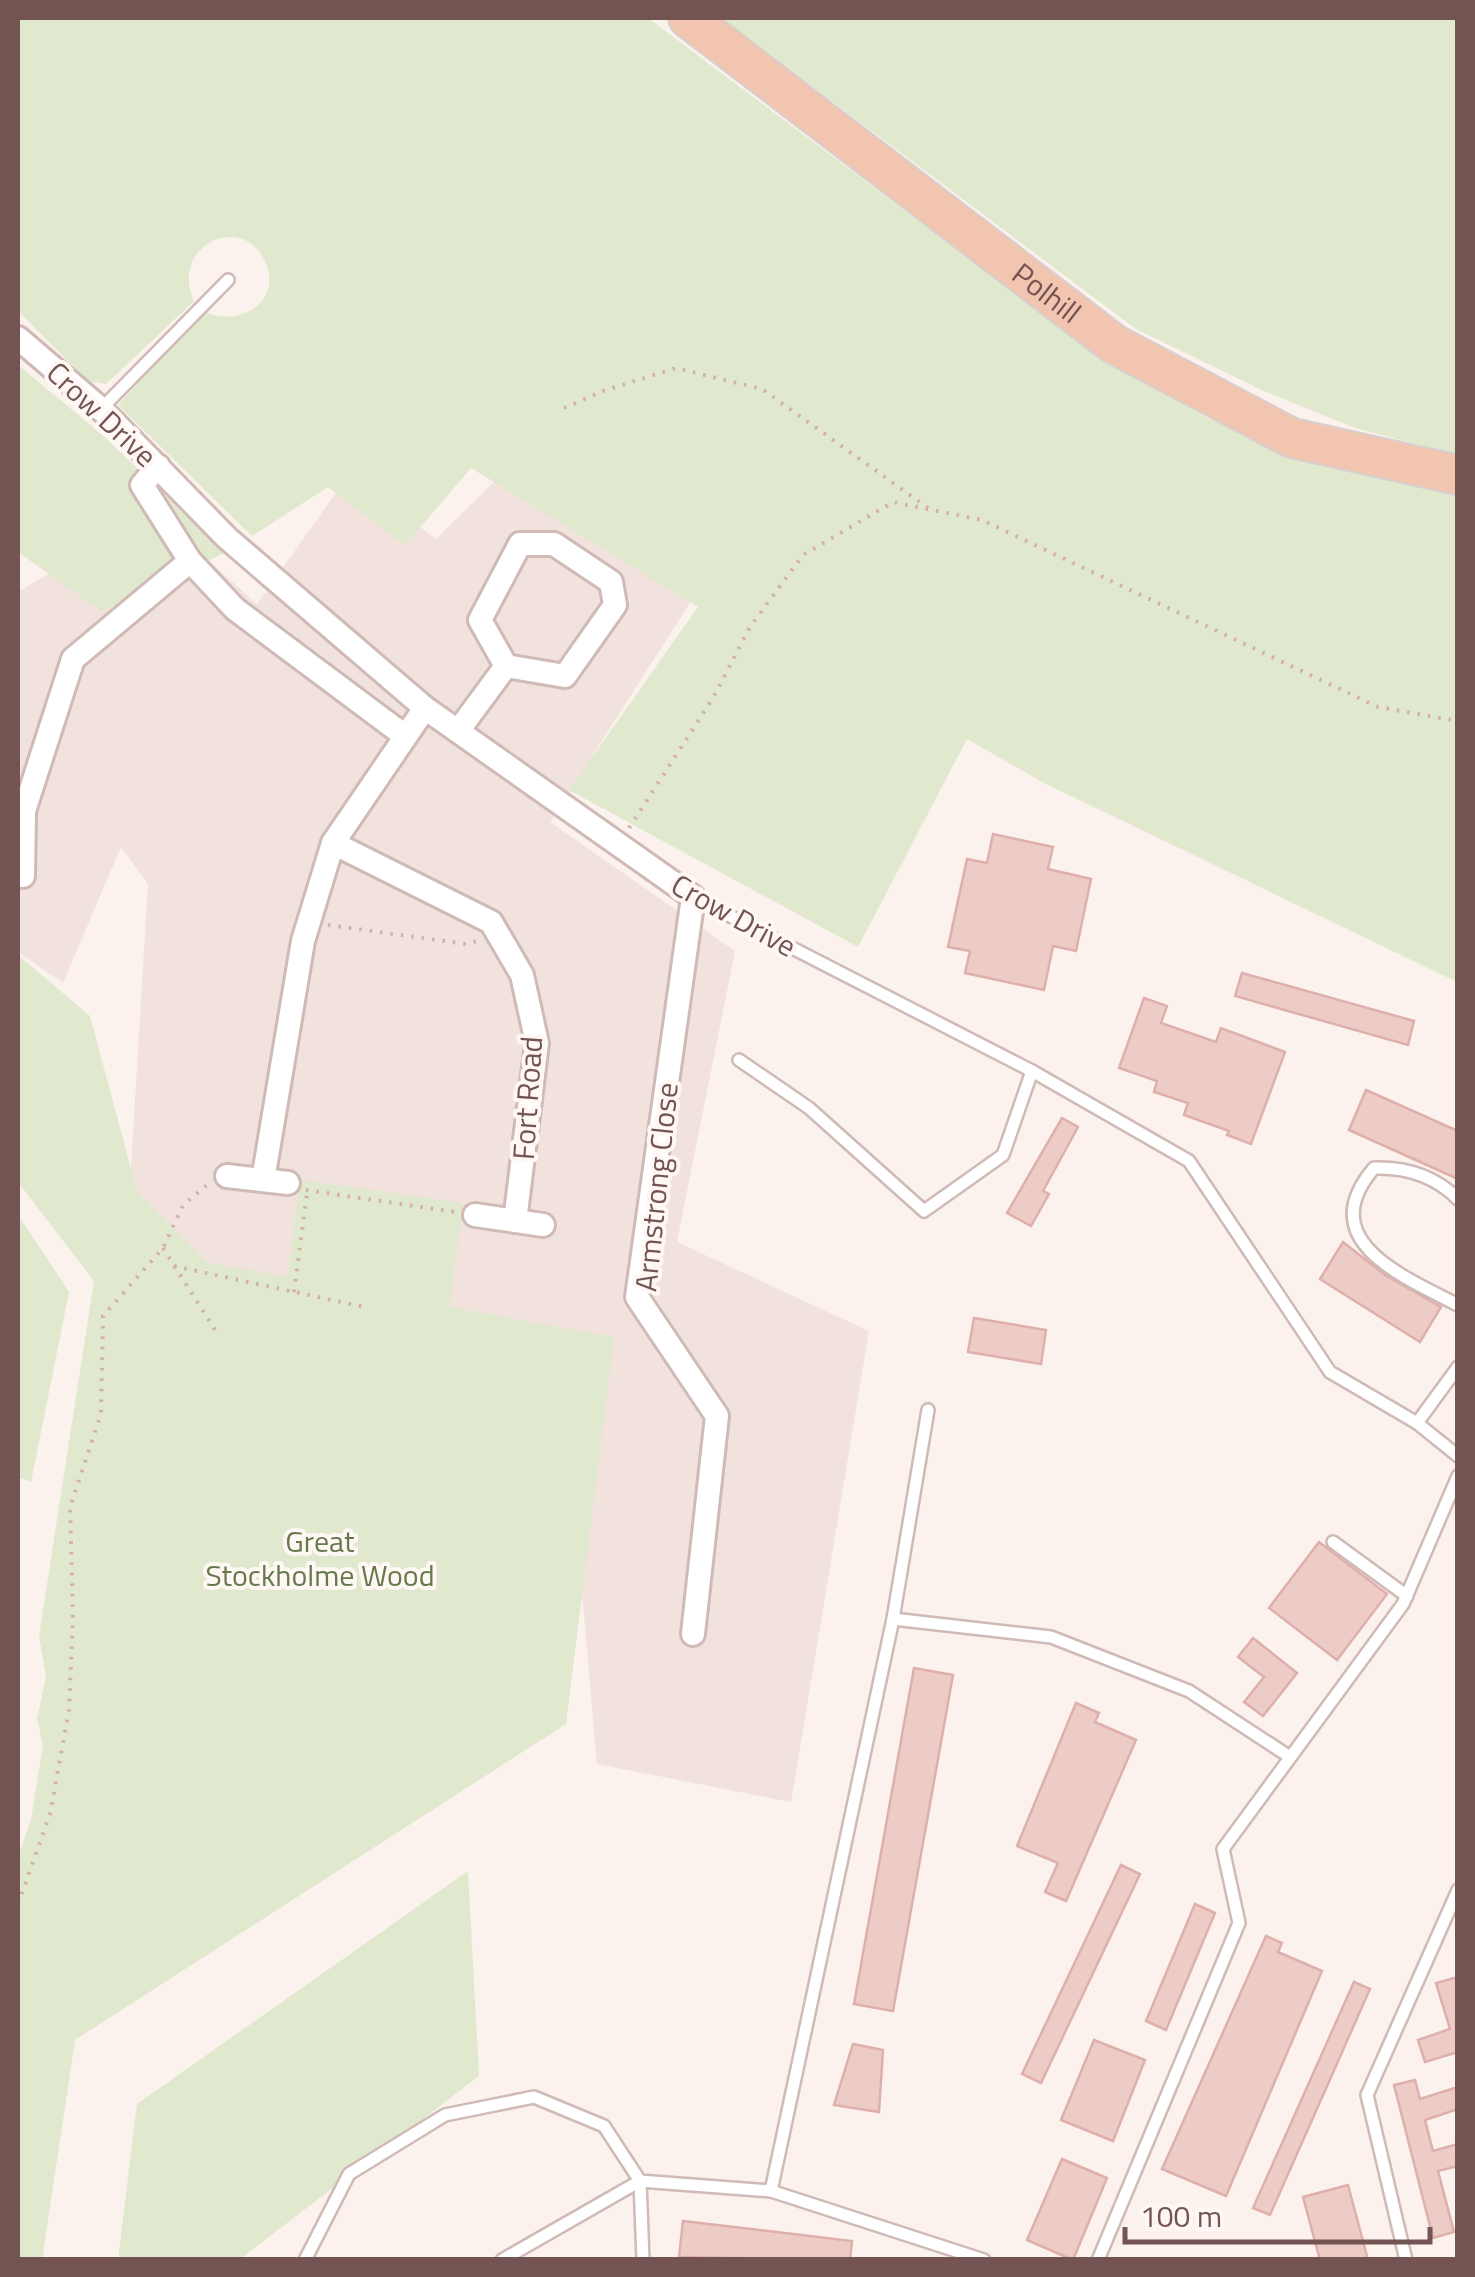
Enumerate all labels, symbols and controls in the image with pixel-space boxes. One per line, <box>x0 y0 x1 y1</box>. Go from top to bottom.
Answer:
street label: Polhill <box>1002 251 1092 334</box>
street label: Crow Drive <box>36 350 168 478</box>
street label: Crow Drive <box>663 862 805 968</box>
street label: Fort Road <box>500 1035 554 1161</box>
street label: Armstrong Close <box>622 1080 690 1294</box>
park label: Great Stockholme Wood <box>205 1518 435 1598</box>
scale bar <box>1125 2182 1430 2244</box>
text: 100 m <box>1140 2193 1222 2239</box>

